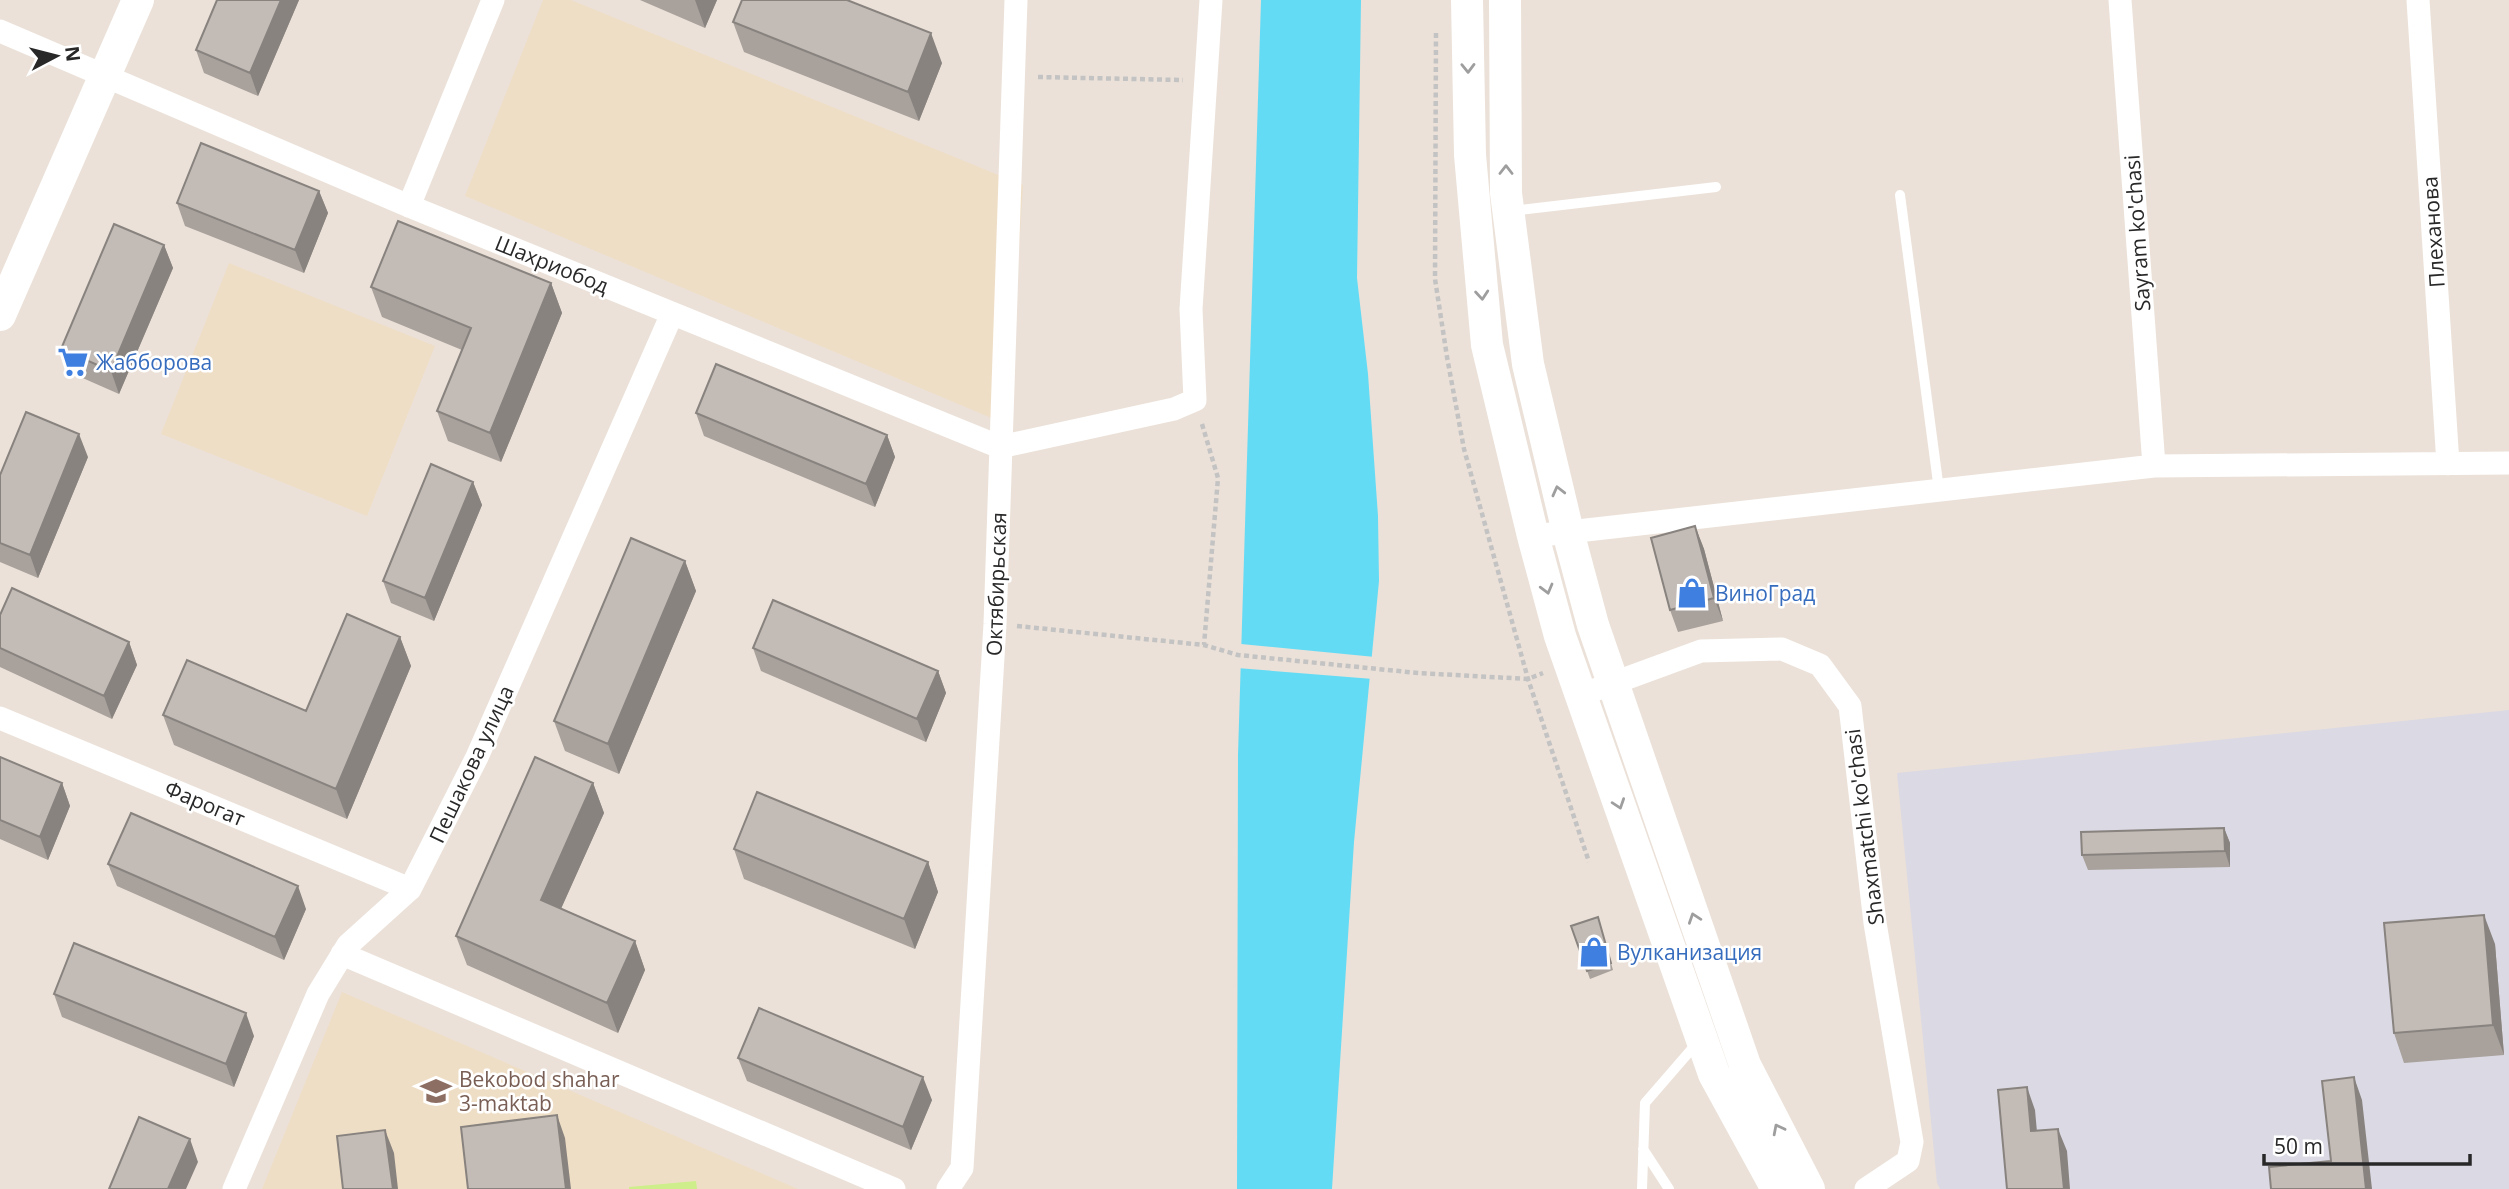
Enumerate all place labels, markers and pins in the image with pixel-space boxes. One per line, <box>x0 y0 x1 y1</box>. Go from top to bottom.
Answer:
supermarket icon: Жабборова <box>56 345 90 379</box>
place label: Жабборова <box>96 348 212 376</box>
shop icon: ВиноГрад <box>1675 576 1709 610</box>
place label: ВиноГрад <box>1715 579 1815 607</box>
shop icon: Вулканизация <box>1577 935 1611 969</box>
place label: Вулканизация <box>1617 938 1762 966</box>
place label: Bekobod shahar 3-maktab <box>459 1065 620 1117</box>
school or university icon: Bekobod shahar 3-maktab <box>419 1074 453 1108</box>

